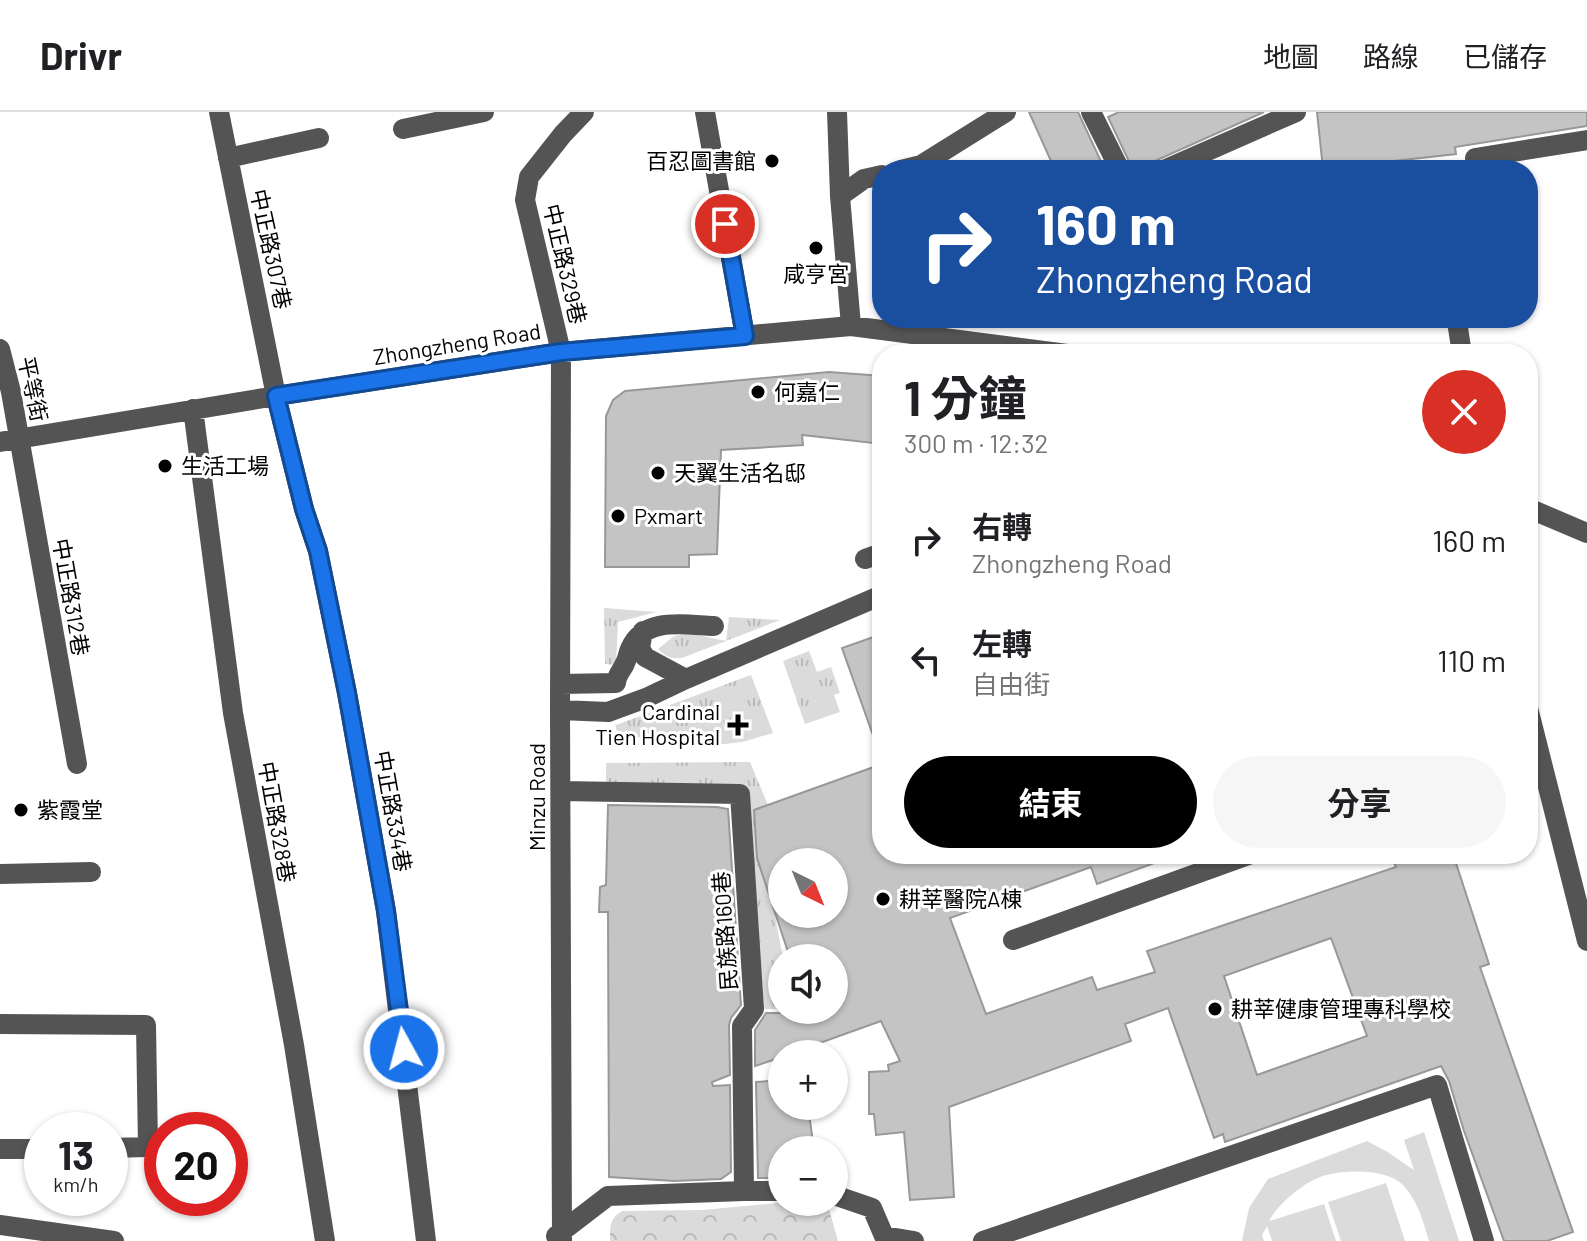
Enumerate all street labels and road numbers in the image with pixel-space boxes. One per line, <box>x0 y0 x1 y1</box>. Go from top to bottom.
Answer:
street label: 中正路307巷 <box>247 186 297 311</box>
street label: 中正路329巷 <box>540 201 592 326</box>
street label: Zhongzheng Road <box>371 317 542 369</box>
street label: 平等街 <box>14 354 54 424</box>
street label: 中正路312巷 <box>49 536 95 658</box>
street label: Minzu Road <box>523 743 549 851</box>
street label: 中正路334巷 <box>371 748 417 874</box>
street label: 中正路328巷 <box>255 759 301 884</box>
street label: 民族路160巷 <box>707 871 741 992</box>

